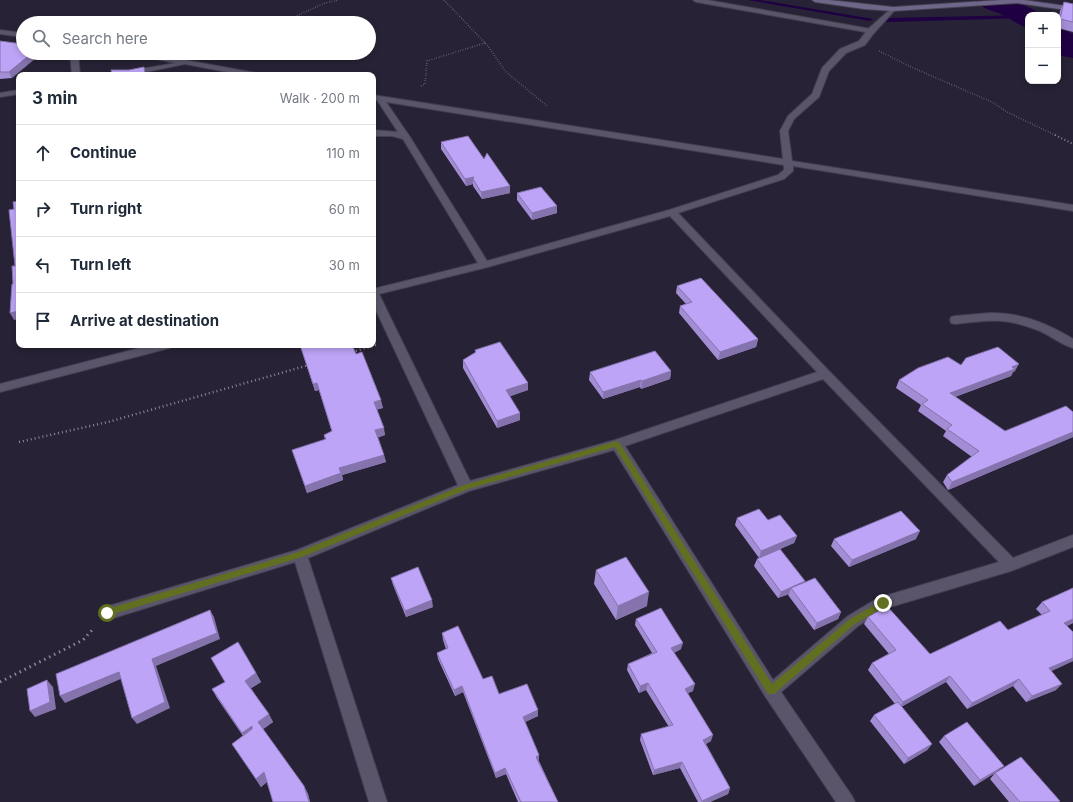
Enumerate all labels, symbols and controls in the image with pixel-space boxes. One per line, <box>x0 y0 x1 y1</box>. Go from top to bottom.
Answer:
map controls <box>1025 12 1061 84</box>
button: + <box>1025 12 1061 48</box>
search box <box>16 16 376 60</box>
icon: search <box>30 27 52 49</box>
text: Search here <box>62 29 148 48</box>
button: − <box>1025 48 1061 84</box>
text: 3 min <box>32 88 78 108</box>
text: Walk · 200 m <box>280 90 360 106</box>
icon: ahead <box>32 142 54 164</box>
text: Continue <box>70 143 137 162</box>
text: 110 m <box>326 145 360 161</box>
icon: right <box>32 198 54 220</box>
text: Turn right <box>70 199 142 218</box>
text: 60 m <box>329 201 360 217</box>
icon: left <box>32 254 54 276</box>
text: Turn left <box>70 255 131 274</box>
text: 30 m <box>329 257 360 273</box>
icon: arrive <box>32 310 54 332</box>
text: Arrive at destination <box>70 311 219 330</box>
route end <box>874 594 892 612</box>
route start <box>98 604 116 622</box>

